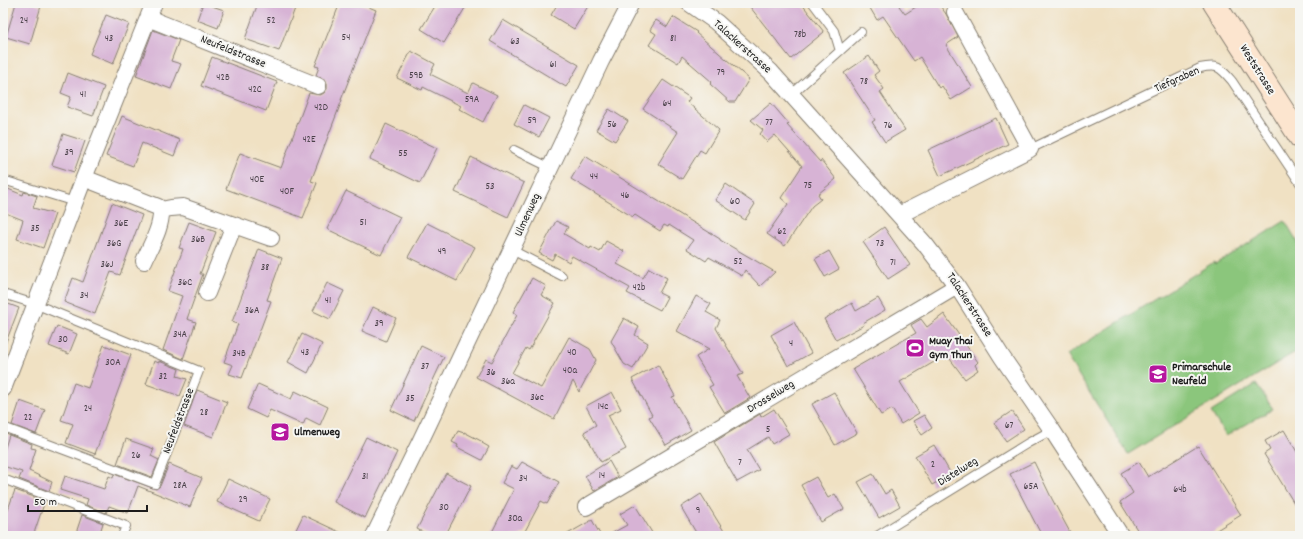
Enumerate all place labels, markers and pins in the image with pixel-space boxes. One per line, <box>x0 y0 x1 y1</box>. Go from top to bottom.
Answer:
place label: Muay Thai Gym Thun <box>929 333 973 364</box>
sports icon: Muay Thai Gym Thun <box>904 337 926 359</box>
place label: Primarschule Neufeld <box>1172 359 1232 390</box>
school or university icon: Primarschule Neufeld <box>1147 363 1169 385</box>
school or university icon: Ulmenweg <box>269 421 291 443</box>
place label: Ulmenweg <box>294 424 340 441</box>

